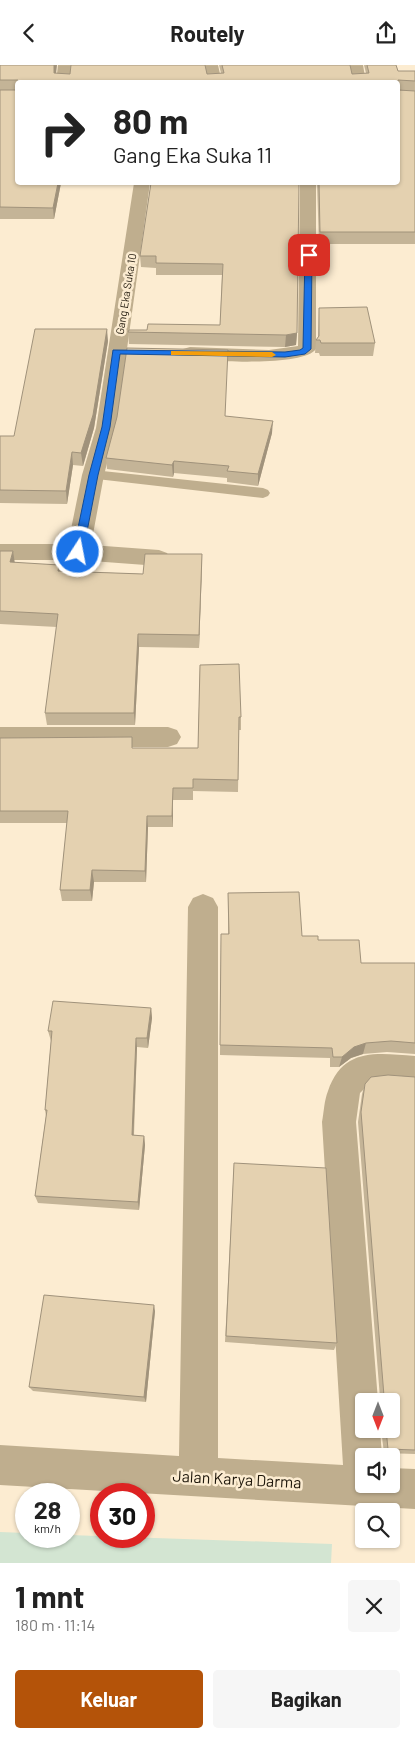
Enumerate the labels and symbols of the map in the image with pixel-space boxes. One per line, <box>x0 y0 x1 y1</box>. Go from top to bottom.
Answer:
pin <box>288 234 330 276</box>
street label: Gang Eka Suka 10 <box>113 253 138 335</box>
position arrow <box>51 525 103 577</box>
north arrow <box>355 1393 400 1437</box>
street label: Jalan Karya Darma <box>172 1466 302 1491</box>
speed limit sign: 30 <box>90 1483 155 1548</box>

